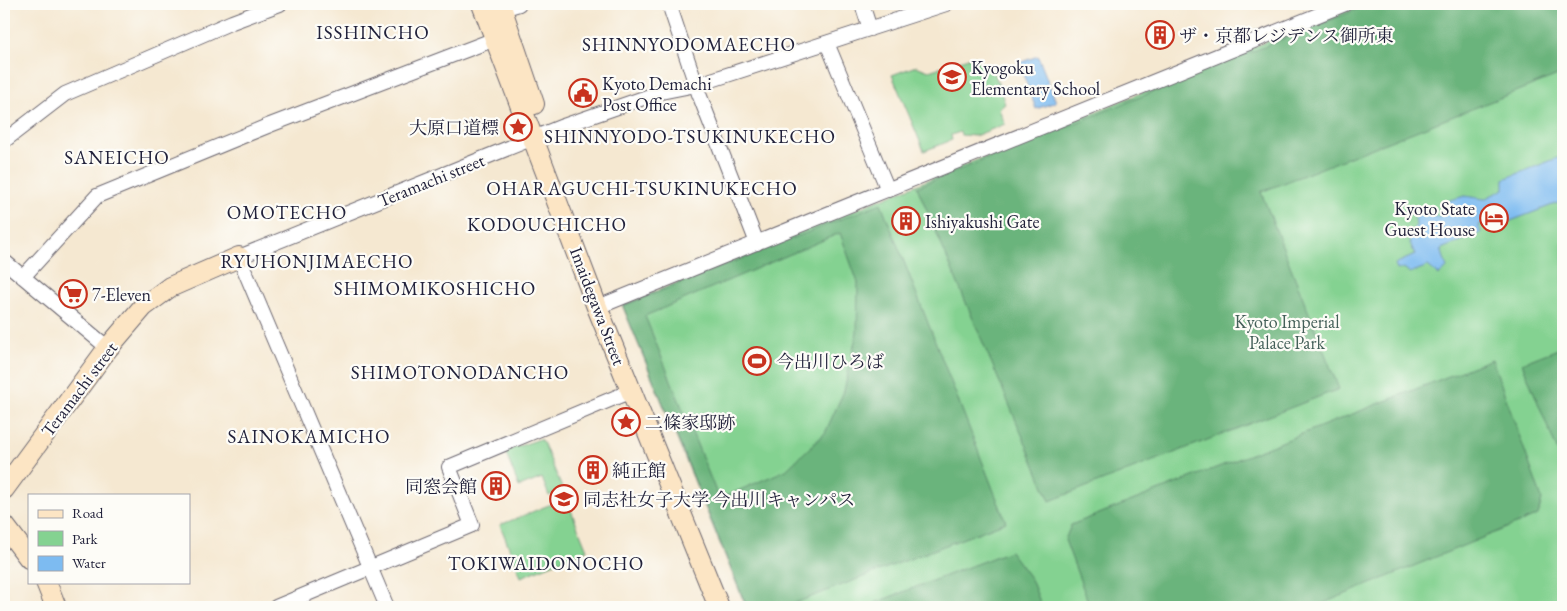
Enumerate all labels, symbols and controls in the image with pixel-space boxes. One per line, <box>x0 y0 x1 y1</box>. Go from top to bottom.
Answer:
district label: ISSHINCHO <box>316 20 430 45</box>
building icon: ザ・京都レジデンス御所東 <box>1145 20 1175 50</box>
place label: ザ・京都レジデンス御所東 <box>1179 24 1394 47</box>
district label: SHINNYODOMAECHO <box>582 32 796 57</box>
place label: Kyogoku Elementary School <box>971 56 1100 100</box>
school or university icon: Kyogoku Elementary School <box>937 62 967 92</box>
place label: Kyoto Demachi Post Office <box>602 72 712 116</box>
public building icon: Kyoto Demachi Post Office <box>568 78 598 108</box>
place icon: 大原口道標 <box>503 112 533 142</box>
place label: 大原口道標 <box>409 116 499 139</box>
district label: SHINNYODO-TSUKINUKECHO <box>544 124 836 149</box>
district label: SANEICHO <box>64 145 170 170</box>
street label: Teramachi street <box>374 148 488 212</box>
district label: OHARAGUCHI-TSUKINUKECHO <box>486 176 798 201</box>
place label: Kyoto State Guest House <box>1384 197 1475 241</box>
district label: OMOTECHO <box>227 200 347 225</box>
hotel icon: Kyoto State Guest House <box>1479 203 1509 233</box>
building icon: Ishiyakushi Gate <box>891 206 921 236</box>
place label: Ishiyakushi Gate <box>925 210 1039 233</box>
district label: KODOUCHICHO <box>467 212 627 237</box>
street label: Imaidegawa Street <box>565 244 631 369</box>
district label: RYUHONJIMAECHO <box>220 249 414 274</box>
district label: SHIMOMIKOSHICHO <box>334 276 536 301</box>
supermarket icon: 7-Eleven <box>58 279 88 309</box>
place label: 7-Eleven <box>92 283 152 306</box>
park label: Kyoto Imperial Palace Park <box>1234 310 1340 354</box>
street label: Teramachi street <box>36 337 122 441</box>
sports icon: 今出川ひろば <box>742 346 772 376</box>
place label: 今出川ひろば <box>776 350 884 373</box>
district label: SHIMOTONODANCHO <box>351 360 569 385</box>
place icon: 二條家邸跡 <box>611 407 641 437</box>
place label: 二條家邸跡 <box>645 411 735 434</box>
district label: SAINOKAMICHO <box>227 424 391 449</box>
building icon: 純正館 <box>578 455 608 485</box>
place label: 純正館 <box>612 459 666 482</box>
building icon: 同窓会館 <box>481 471 511 501</box>
place label: 同窓会館 <box>405 475 477 498</box>
school or university icon: 同志社女子大学 今出川キャンパス <box>549 484 579 514</box>
place label: 同志社女子大学 今出川キャンパス <box>583 488 855 511</box>
legend <box>28 494 190 584</box>
text: Road <box>72 503 104 522</box>
text: Park <box>72 529 99 548</box>
district label: TOKIWAIDONOCHO <box>448 551 644 576</box>
text: Water <box>72 553 106 572</box>

